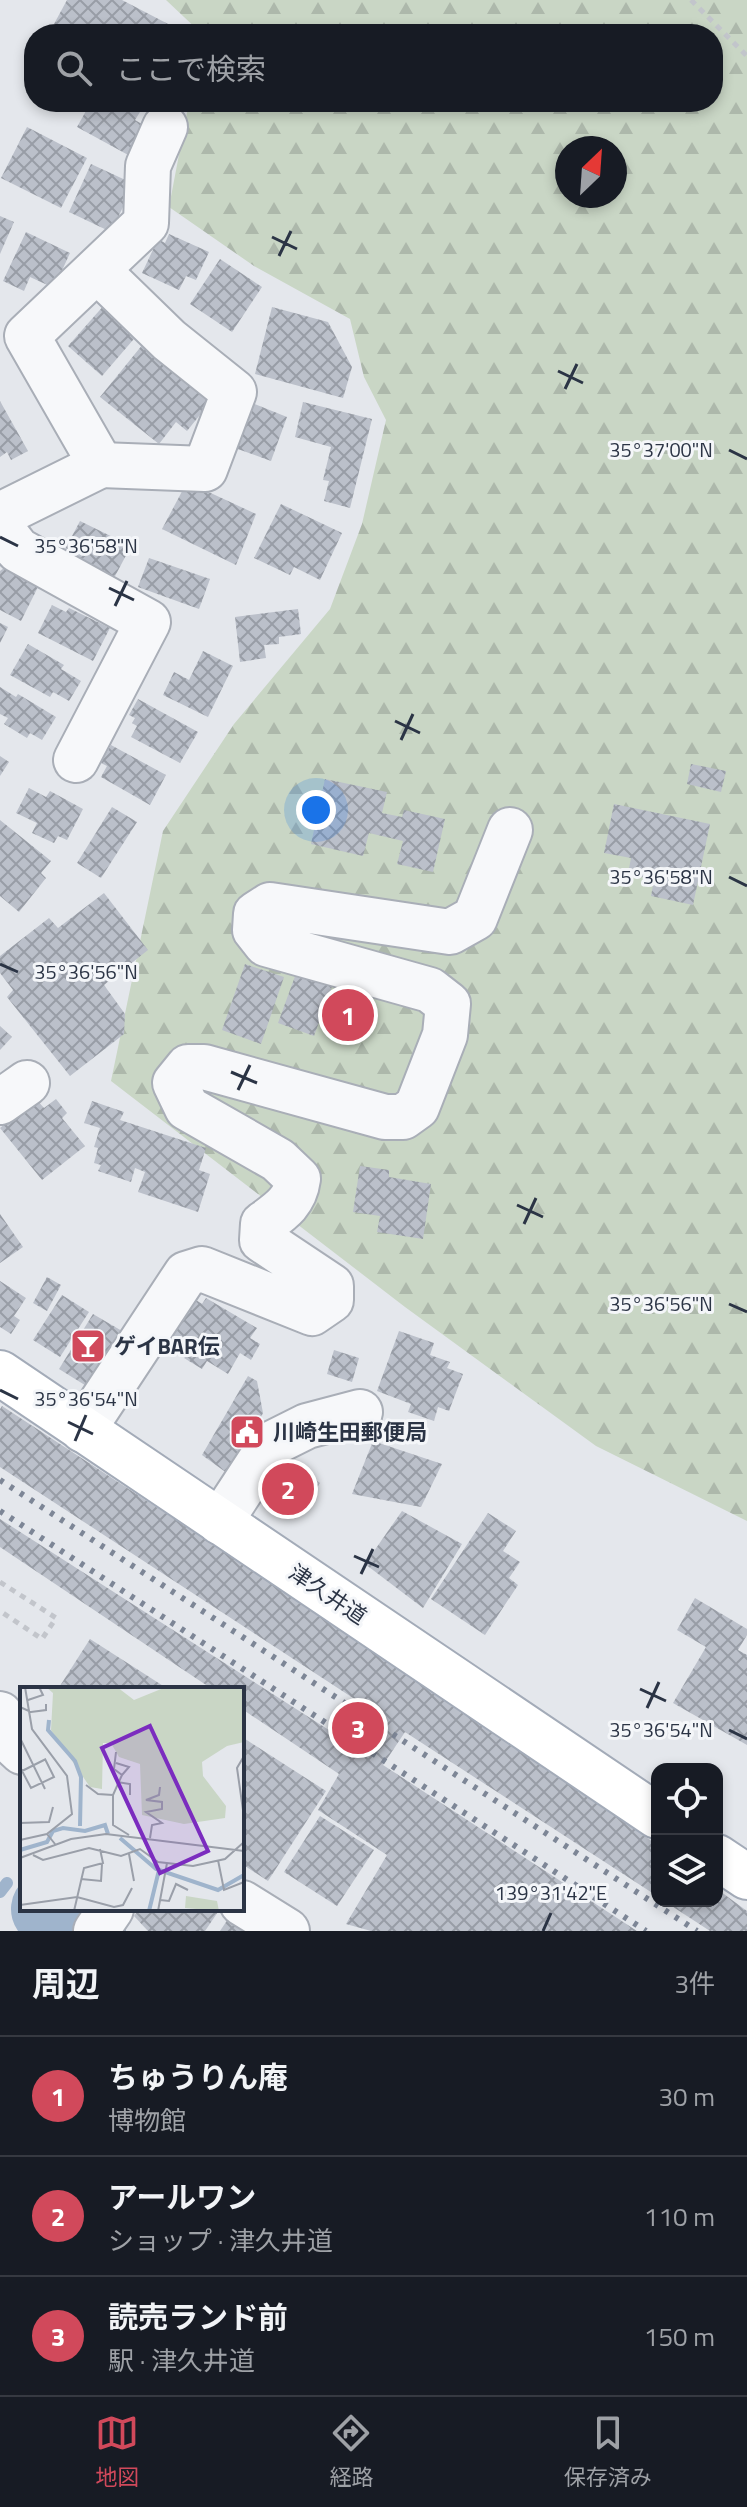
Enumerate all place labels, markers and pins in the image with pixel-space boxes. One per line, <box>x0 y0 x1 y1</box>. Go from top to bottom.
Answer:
pin: 1 <box>322 985 374 1045</box>
bar icon: ゲイBAR伝 <box>69 1327 107 1365</box>
place label: ゲイBAR伝 <box>114 1329 220 1363</box>
public building icon: 川崎生田郵便局 <box>228 1413 266 1451</box>
place label: 川崎生田郵便局 <box>273 1415 427 1449</box>
pin: 2 <box>262 1459 314 1519</box>
pin: 3 <box>332 1698 384 1758</box>

